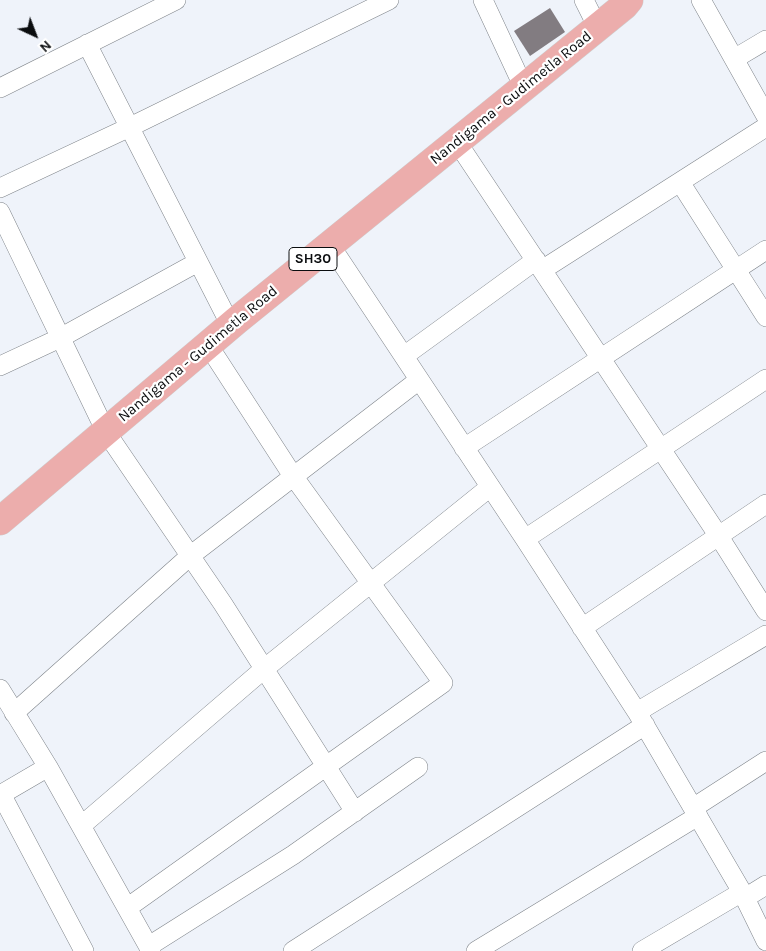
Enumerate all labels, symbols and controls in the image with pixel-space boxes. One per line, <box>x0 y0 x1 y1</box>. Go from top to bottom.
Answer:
north arrow <box>10 10 60 60</box>
street label: Nandigama - Gudimetla Road <box>427 27 595 169</box>
text: N <box>36 37 55 56</box>
road number: SH30 <box>289 248 337 270</box>
street label: Nandigama - Gudimetla Road <box>115 282 281 426</box>

